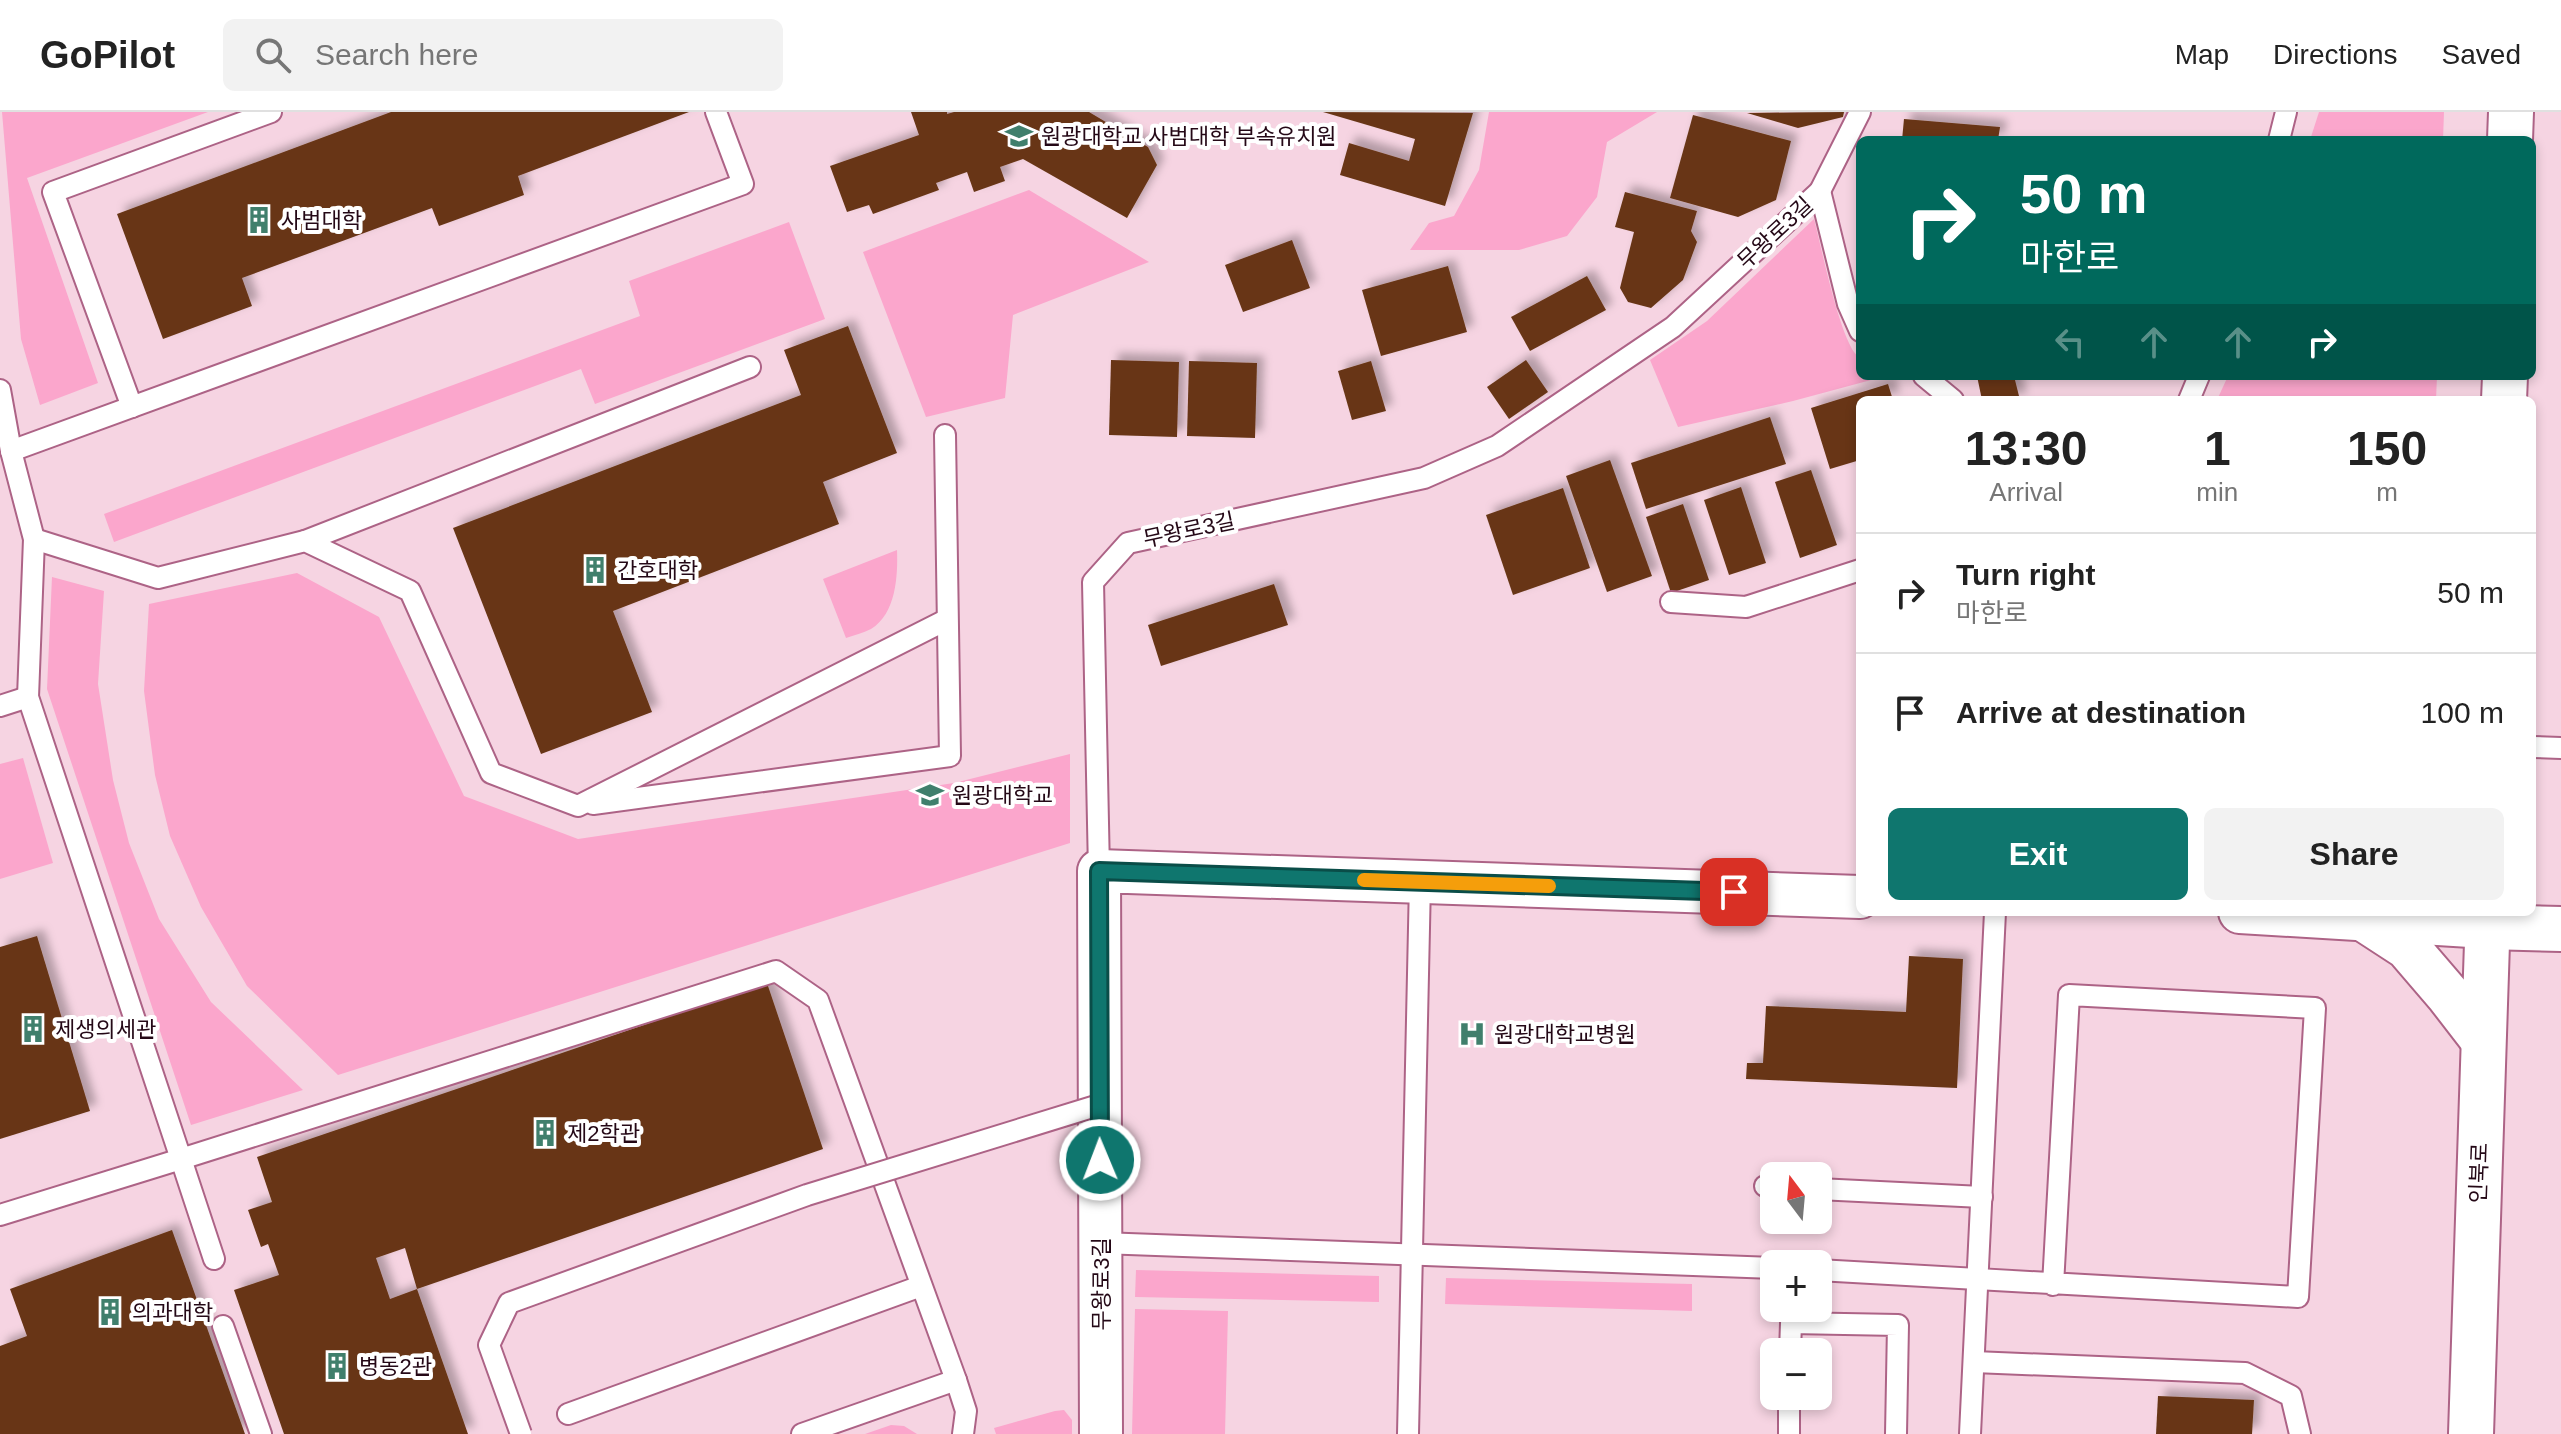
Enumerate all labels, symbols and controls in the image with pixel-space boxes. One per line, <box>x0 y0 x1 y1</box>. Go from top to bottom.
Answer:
search box <box>223 19 783 91</box>
icon: search <box>251 33 295 77</box>
text: GoPilot <box>40 34 175 76</box>
text: Search here <box>315 38 479 71</box>
text: Map <box>2175 39 2229 70</box>
text: Directions <box>2273 39 2398 70</box>
text: Saved <box>2442 39 2521 70</box>
school or university icon: 원광대학교 사범대학 부속유치원 <box>1004 121 1034 151</box>
place label: 원광대학교 사범대학 부속유치원 <box>1041 124 1337 149</box>
text: 50 m <box>2020 162 2148 225</box>
icon: right <box>1888 168 1992 272</box>
street label: 무왕로3길 <box>1732 192 1818 274</box>
building icon: 사범대학 <box>244 205 274 235</box>
place label: 사범대학 <box>281 208 362 233</box>
text: 마한로 <box>2020 237 2119 278</box>
icon: left <box>2048 320 2092 364</box>
icon: ahead <box>2132 320 2176 364</box>
icon: ahead <box>2216 320 2260 364</box>
icon: right <box>2300 320 2344 364</box>
text: 13:30 <box>1965 422 2088 475</box>
text: 1 <box>2204 422 2231 475</box>
text: 150 <box>2347 422 2427 475</box>
text: Arrival <box>1989 477 2063 507</box>
text: min <box>2196 477 2238 507</box>
text: m <box>2376 477 2398 507</box>
street label: 무왕로3길 <box>1141 508 1237 552</box>
building icon: 간호대학 <box>580 555 610 585</box>
place label: 간호대학 <box>617 558 698 583</box>
text: Turn right <box>1956 558 2095 591</box>
icon: right <box>1888 571 1932 615</box>
text: 50 m <box>2437 576 2504 609</box>
text: 마한로 <box>1956 598 2028 628</box>
icon: arrive <box>1888 691 1932 735</box>
text: Arrive at destination <box>1956 696 2246 729</box>
text: 100 m <box>2421 696 2504 729</box>
school or university icon: 원광대학교 <box>915 780 945 810</box>
place label: 원광대학교 <box>952 783 1053 808</box>
button: Exit <box>1888 808 2188 900</box>
button: Share <box>2204 808 2504 900</box>
pin <box>1700 858 1768 926</box>
icon: arrive <box>1712 870 1756 914</box>
building icon: 제생의세관 <box>18 1014 48 1044</box>
place label: 제생의세관 <box>55 1017 156 1042</box>
hospital icon: 원광대학교병원 <box>1457 1019 1487 1049</box>
place label: 원광대학교병원 <box>1494 1022 1636 1047</box>
building icon: 제2학관 <box>530 1118 560 1148</box>
position arrow <box>1058 1118 1142 1202</box>
place label: 제2학관 <box>567 1121 640 1146</box>
street label: 인북로 <box>2465 1142 2493 1204</box>
north arrow <box>1760 1162 1832 1234</box>
map controls <box>1760 1162 1832 1410</box>
street label: 무왕로3길 <box>1089 1237 1114 1331</box>
button: + <box>1760 1250 1832 1322</box>
building icon: 의과대학 <box>95 1297 125 1327</box>
place label: 의과대학 <box>132 1300 213 1325</box>
button: − <box>1760 1338 1832 1410</box>
building icon: 병동2관 <box>322 1351 352 1381</box>
place label: 병동2관 <box>359 1354 432 1379</box>

